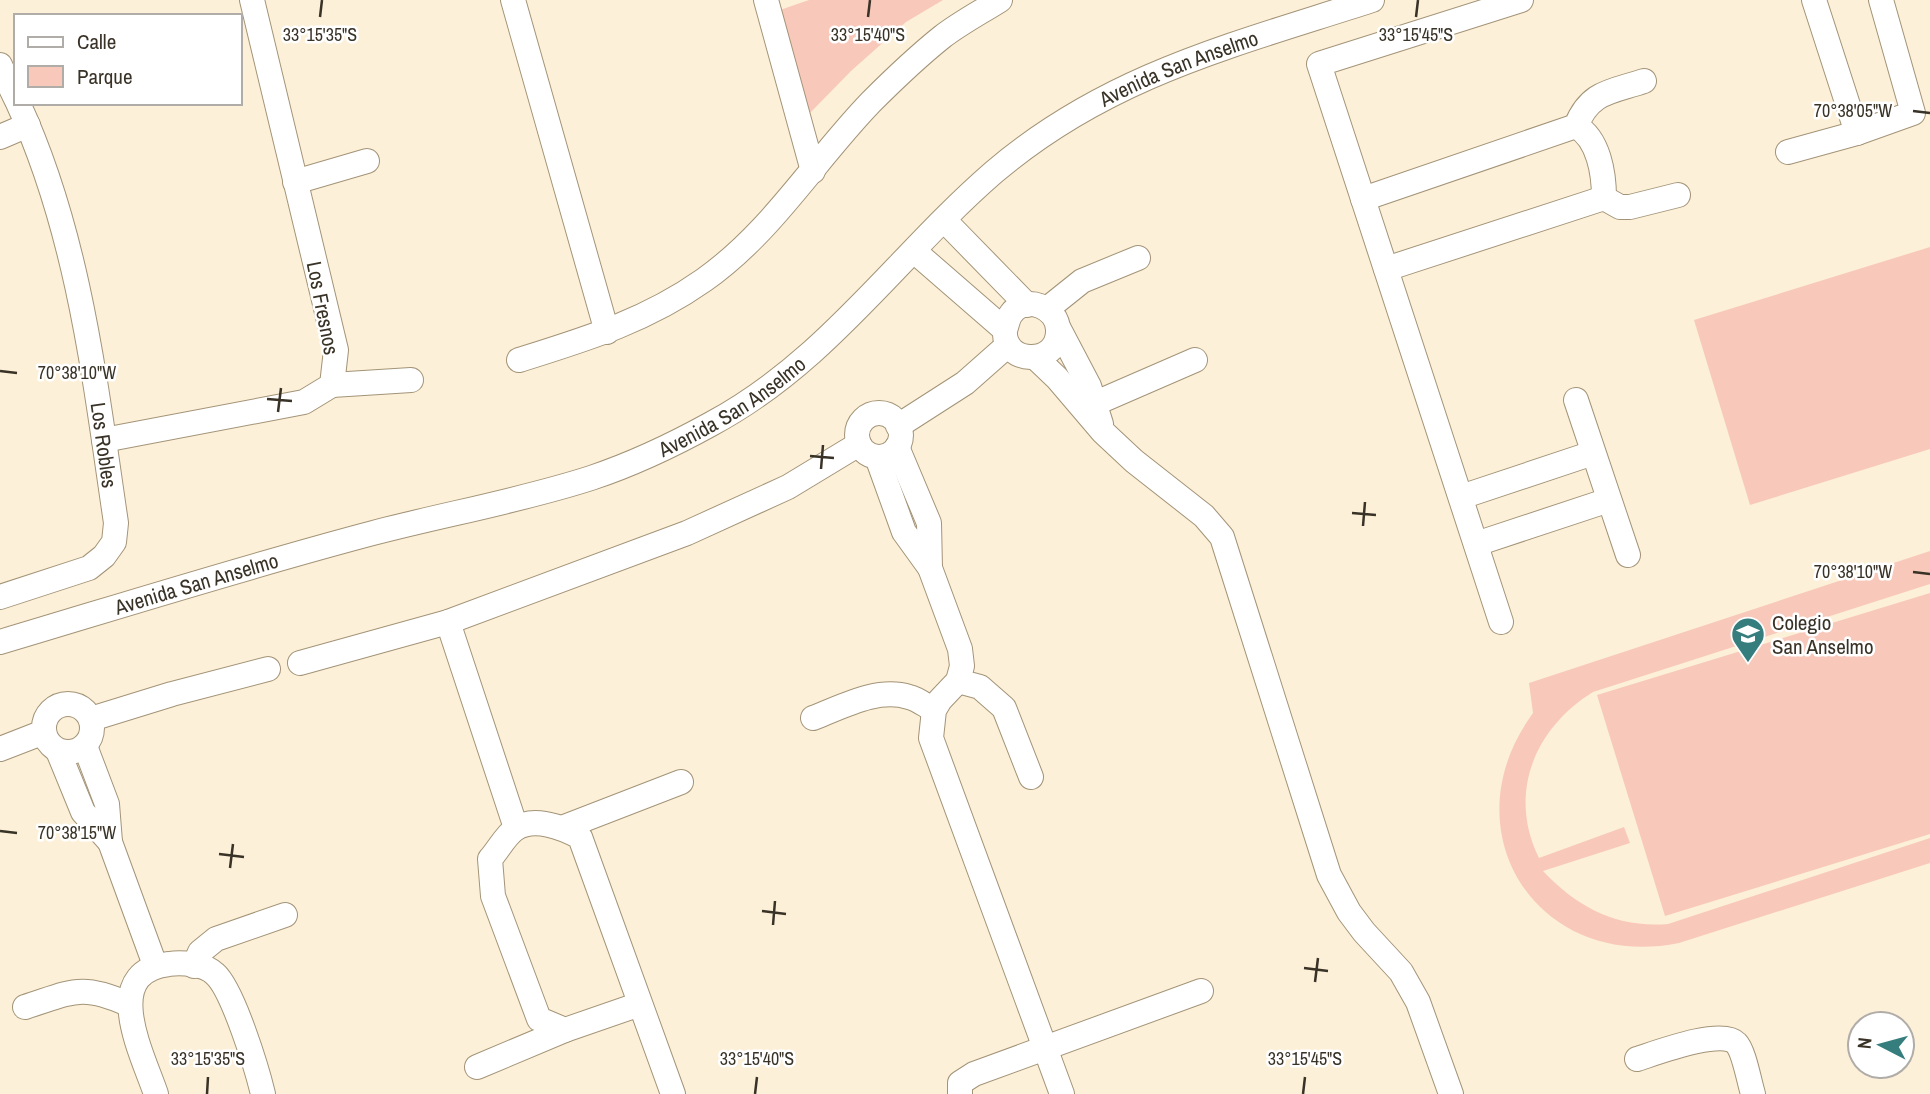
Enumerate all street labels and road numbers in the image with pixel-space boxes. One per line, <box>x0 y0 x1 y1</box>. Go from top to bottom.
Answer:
street label: Avenida San Anselmo <box>1093 23 1262 114</box>
street label: Los Fresnos <box>300 259 346 357</box>
street label: Avenida San Anselmo <box>652 349 812 464</box>
street label: Los Robles <box>84 400 124 490</box>
street label: Avenida San Anselmo <box>110 545 282 621</box>

